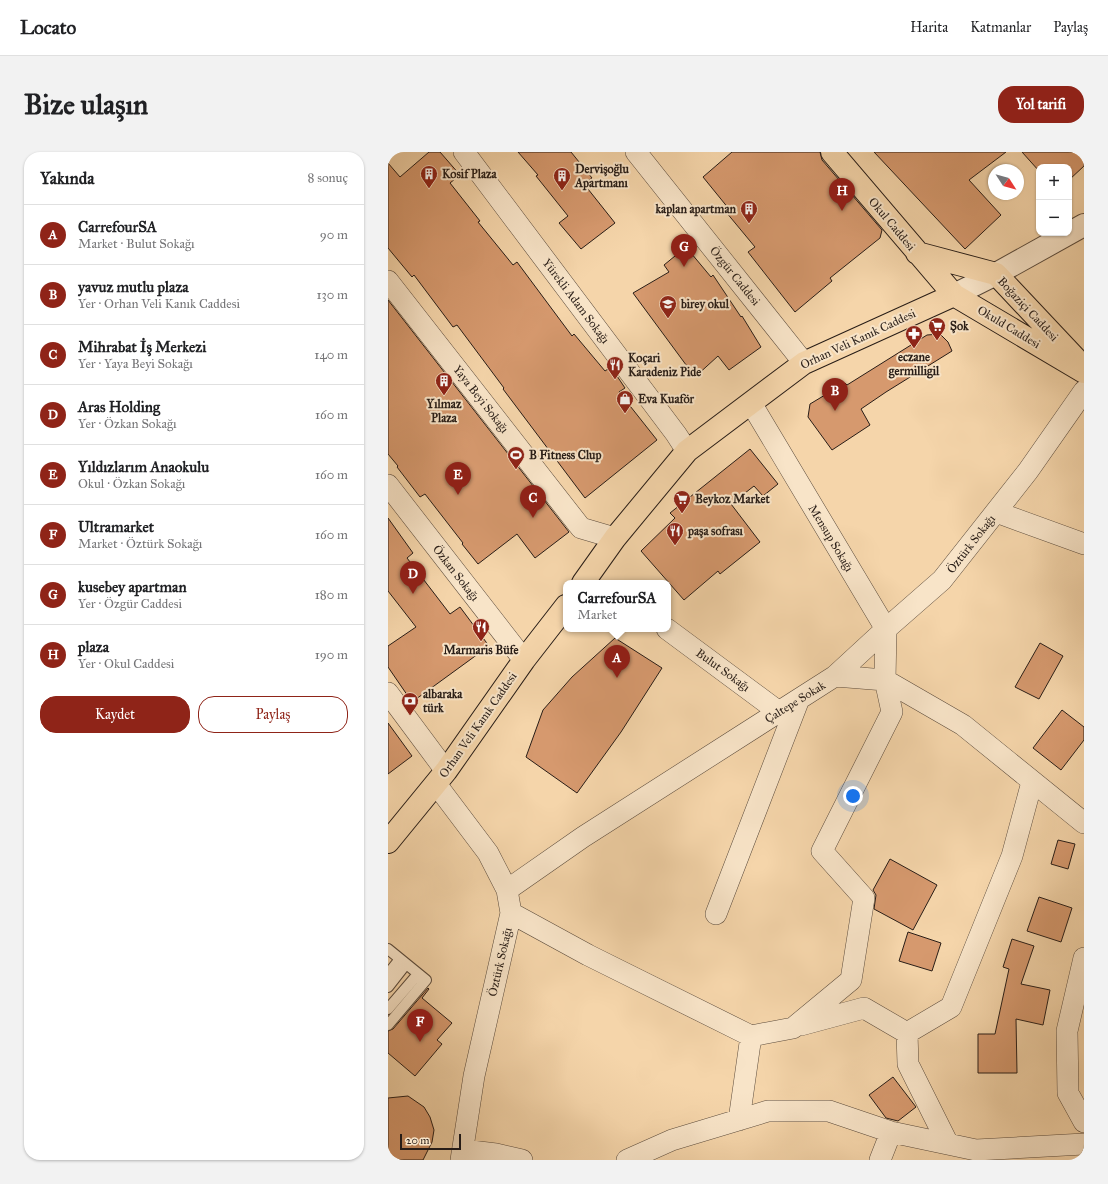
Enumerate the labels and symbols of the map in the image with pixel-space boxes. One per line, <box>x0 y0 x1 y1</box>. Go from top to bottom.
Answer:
place label: Dervişoğlu Apartmanı <box>574 162 630 191</box>
building icon: Kosif Plaza <box>419 164 439 189</box>
north arrow <box>988 164 1024 200</box>
building icon: Dervişoğlu Apartmanı <box>552 166 572 191</box>
place label: Kosif Plaza <box>442 167 498 181</box>
pin: H <box>829 178 855 211</box>
street label: Okul Caddesi <box>866 195 919 254</box>
building icon: kaplan apartman <box>739 199 759 224</box>
place label: kaplan apartman <box>655 202 736 217</box>
pin: G <box>671 234 697 267</box>
street label: Özgür Caddesi <box>706 243 764 310</box>
street label: Yürekli Adam Sokağı <box>539 256 613 347</box>
street label: Boğaziçi Caddesi <box>994 274 1062 345</box>
school or university icon: birey okul <box>658 294 678 319</box>
place label: birey okul <box>680 297 730 312</box>
street label: Okuld Caddesi <box>975 303 1044 352</box>
street label: Orhan Veli Kanık Caddesi <box>798 306 918 372</box>
supermarket icon: Şok <box>927 316 947 341</box>
place label: Şok <box>950 319 969 334</box>
pharmacy icon: eczane germilligil <box>904 324 924 349</box>
place label: eczane germilligil <box>889 350 940 379</box>
place label: Koçari Karadeniz Pide <box>628 351 701 379</box>
restaurant icon: Koçari Karadeniz Pide <box>605 355 625 380</box>
street label: Yaya Beyi Sokağı <box>449 362 512 437</box>
building icon: Yılmaz Plaza <box>434 371 454 396</box>
pin: B <box>822 378 848 411</box>
shop icon: Eva Kuaför <box>615 389 635 414</box>
place label: Eva Kuaför <box>638 392 695 406</box>
place label: Yılmaz Plaza <box>426 397 462 425</box>
sports icon: B Fitness Clup <box>506 445 526 470</box>
place label: B Fitness Clup <box>529 448 602 463</box>
pin: E <box>445 462 471 495</box>
pin: C <box>520 485 546 518</box>
supermarket icon: Beykoz Market <box>672 489 692 514</box>
place label: Beykoz Market <box>695 492 770 507</box>
street label: Mensup Sokağı <box>805 502 857 575</box>
street label: Öztürk Sokağı <box>943 511 999 577</box>
restaurant icon: paşa sofrası <box>665 521 685 546</box>
place label: paşa sofrası <box>687 524 744 539</box>
street label: Özkan Sokağı <box>429 542 483 605</box>
pin: D <box>400 561 426 594</box>
restaurant icon: Marmaris Büfe <box>471 617 491 642</box>
place label: Marmaris Büfe <box>443 643 519 657</box>
pin: A <box>604 645 630 678</box>
street label: Bulut Sokağı <box>693 646 753 695</box>
street label: Orhan Veli Kanık Caddesi <box>436 669 520 780</box>
street label: Çaltepe Sokak <box>762 678 828 726</box>
place label: albaraka türk <box>422 687 463 715</box>
bank icon: albaraka türk <box>400 691 420 716</box>
your location <box>843 786 863 806</box>
street label: Öztürk Sokağı <box>484 925 516 998</box>
pin: F <box>407 1009 433 1042</box>
scale bar <box>400 1132 461 1151</box>

